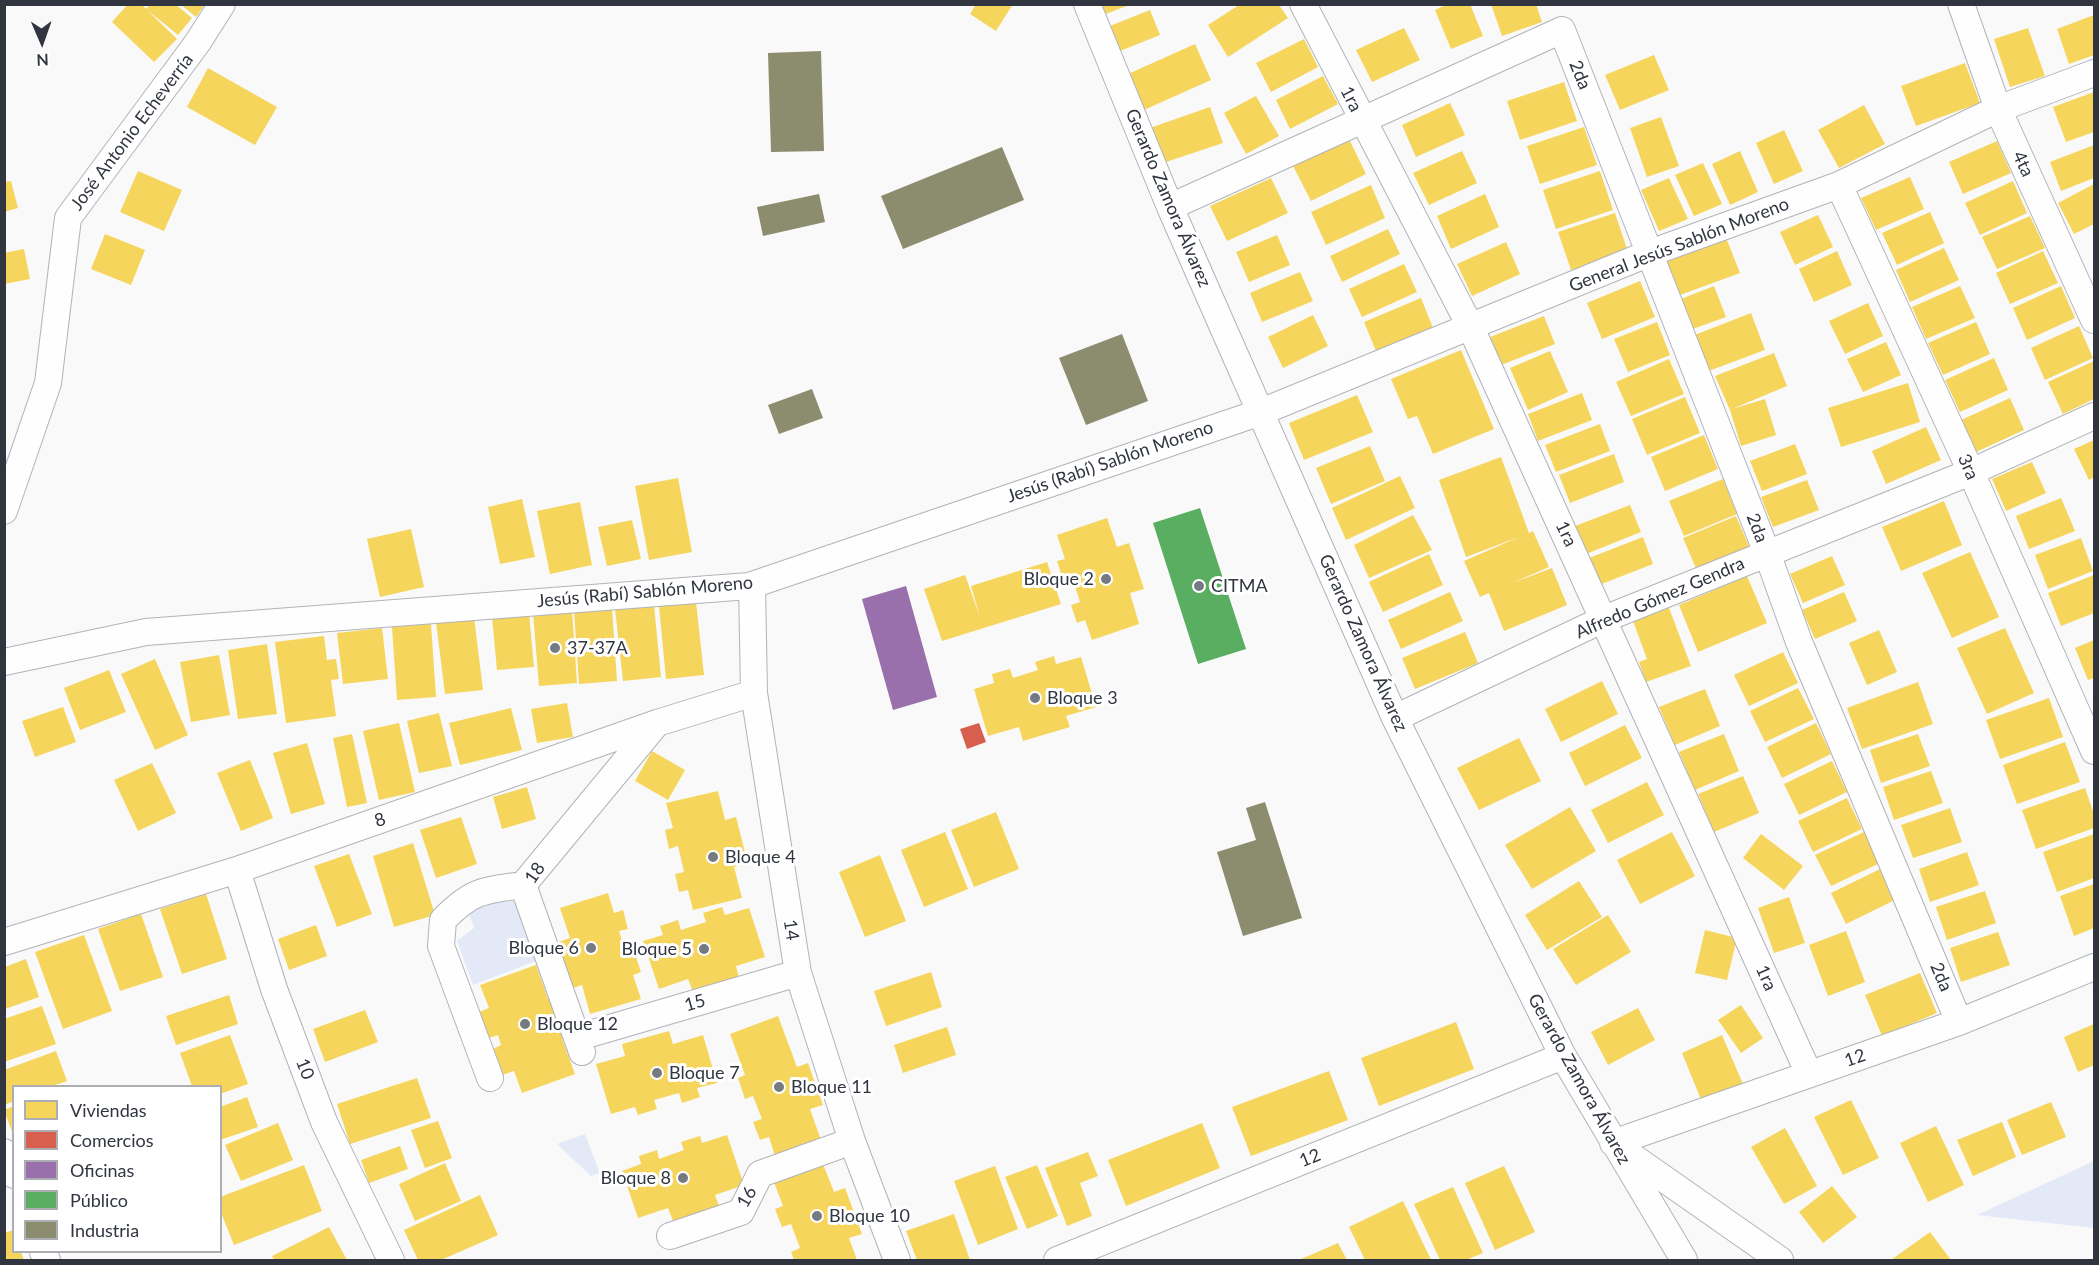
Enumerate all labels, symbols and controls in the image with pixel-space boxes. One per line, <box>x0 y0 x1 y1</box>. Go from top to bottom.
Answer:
north arrow <box>12 12 72 72</box>
street label: José Antonio Echeverría <box>66 50 198 214</box>
text: N <box>36 51 49 70</box>
street label: 2da <box>1564 57 1596 93</box>
street label: 1ra <box>1336 83 1366 115</box>
street label: Gerardo Zamora Álvarez <box>1121 105 1215 291</box>
street label: 4ta <box>2008 148 2038 180</box>
street label: General Jesús Sablón Moreno <box>1566 193 1792 297</box>
street label: Jesús (Rabí) Sablón Moreno <box>1004 417 1216 507</box>
street label: 3ra <box>1953 451 1983 483</box>
street label: 2da <box>1742 510 1772 546</box>
street label: 1ra <box>1551 518 1581 550</box>
street label: Gerardo Zamora Álvarez <box>1314 551 1412 735</box>
street label: Alfredo Gómez Gendra <box>1572 553 1748 643</box>
place label: Bloque 2 <box>1023 568 1094 590</box>
street label: Jesús (Rabí) Sablón Moreno <box>536 572 754 612</box>
marker: Bloque 2 <box>1099 572 1113 586</box>
place label: CITMA <box>1211 575 1268 597</box>
marker: CITMA <box>1192 579 1206 593</box>
place label: 37-37A <box>567 637 628 659</box>
marker: 37-37A <box>548 641 562 655</box>
place label: Bloque 3 <box>1047 687 1118 709</box>
marker: Bloque 3 <box>1028 691 1042 705</box>
street label: 8 <box>372 808 388 832</box>
place label: Bloque 4 <box>725 846 796 868</box>
marker: Bloque 4 <box>706 850 720 864</box>
street label: 18 <box>520 858 550 888</box>
street label: 14 <box>779 918 803 942</box>
place label: Bloque 6 <box>508 937 579 959</box>
place label: Bloque 5 <box>621 938 692 960</box>
marker: Bloque 6 <box>584 941 598 955</box>
marker: Bloque 5 <box>697 942 711 956</box>
street label: 2da <box>1925 959 1957 995</box>
street label: 1ra <box>1751 962 1781 994</box>
street label: 15 <box>682 990 708 1016</box>
street label: Gerardo Zamora Álvarez <box>1523 990 1635 1168</box>
place label: Bloque 12 <box>537 1013 618 1035</box>
marker: Bloque 12 <box>518 1017 532 1031</box>
street label: 12 <box>1842 1044 1868 1072</box>
street label: 10 <box>291 1055 319 1083</box>
place label: Bloque 7 <box>669 1062 740 1084</box>
marker: Bloque 7 <box>650 1066 664 1080</box>
place label: Bloque 11 <box>791 1076 872 1098</box>
marker: Bloque 11 <box>772 1080 786 1094</box>
legend <box>12 1085 222 1253</box>
text: Viviendas <box>70 1099 146 1121</box>
text: Comercios <box>70 1129 153 1151</box>
street label: 12 <box>1296 1144 1324 1172</box>
text: Oficinas <box>70 1159 134 1181</box>
place label: Bloque 8 <box>600 1167 671 1189</box>
marker: Bloque 8 <box>676 1171 690 1185</box>
street label: 16 <box>732 1183 762 1211</box>
text: Público <box>70 1189 128 1211</box>
place label: Bloque 10 <box>829 1205 910 1227</box>
marker: Bloque 10 <box>810 1209 824 1223</box>
text: Industria <box>70 1219 139 1241</box>

